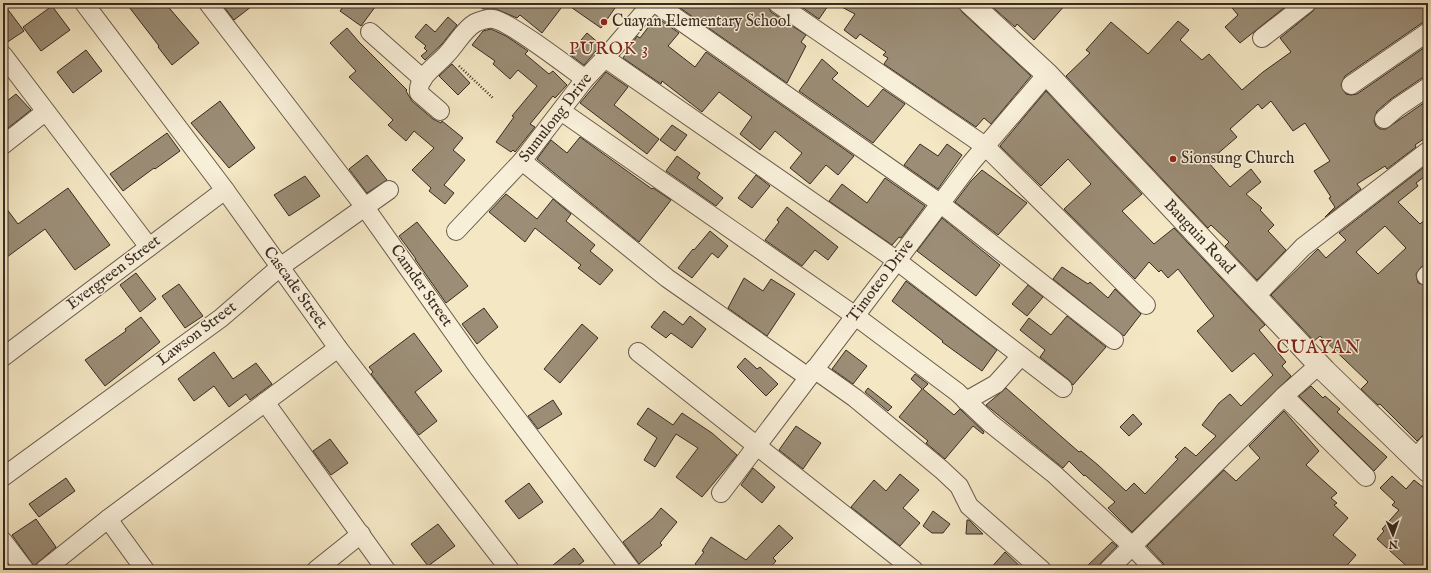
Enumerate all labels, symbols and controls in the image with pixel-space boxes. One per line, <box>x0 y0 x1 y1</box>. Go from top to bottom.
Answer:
place label: Cuayan Elementary School <box>612 12 791 32</box>
marker: Cuayan Elementary School <box>599 17 609 27</box>
district label: PUROK 3 <box>569 39 649 60</box>
street label: Sumulong Drive <box>515 69 597 167</box>
place label: Sionsung Church <box>1181 149 1295 169</box>
marker: Sionsung Church <box>1168 154 1178 164</box>
street label: Bauguin Road <box>1159 195 1239 279</box>
street label: Evergreen Street <box>63 231 165 315</box>
street label: Timoteo Drive <box>843 235 919 327</box>
street label: Camder Street <box>385 241 457 331</box>
street label: Cascade Street <box>258 243 332 333</box>
street label: Lawson Street <box>153 297 241 370</box>
district label: CUAYAN <box>1277 337 1361 360</box>
north arrow <box>1373 515 1413 555</box>
text: N <box>1388 537 1399 551</box>

